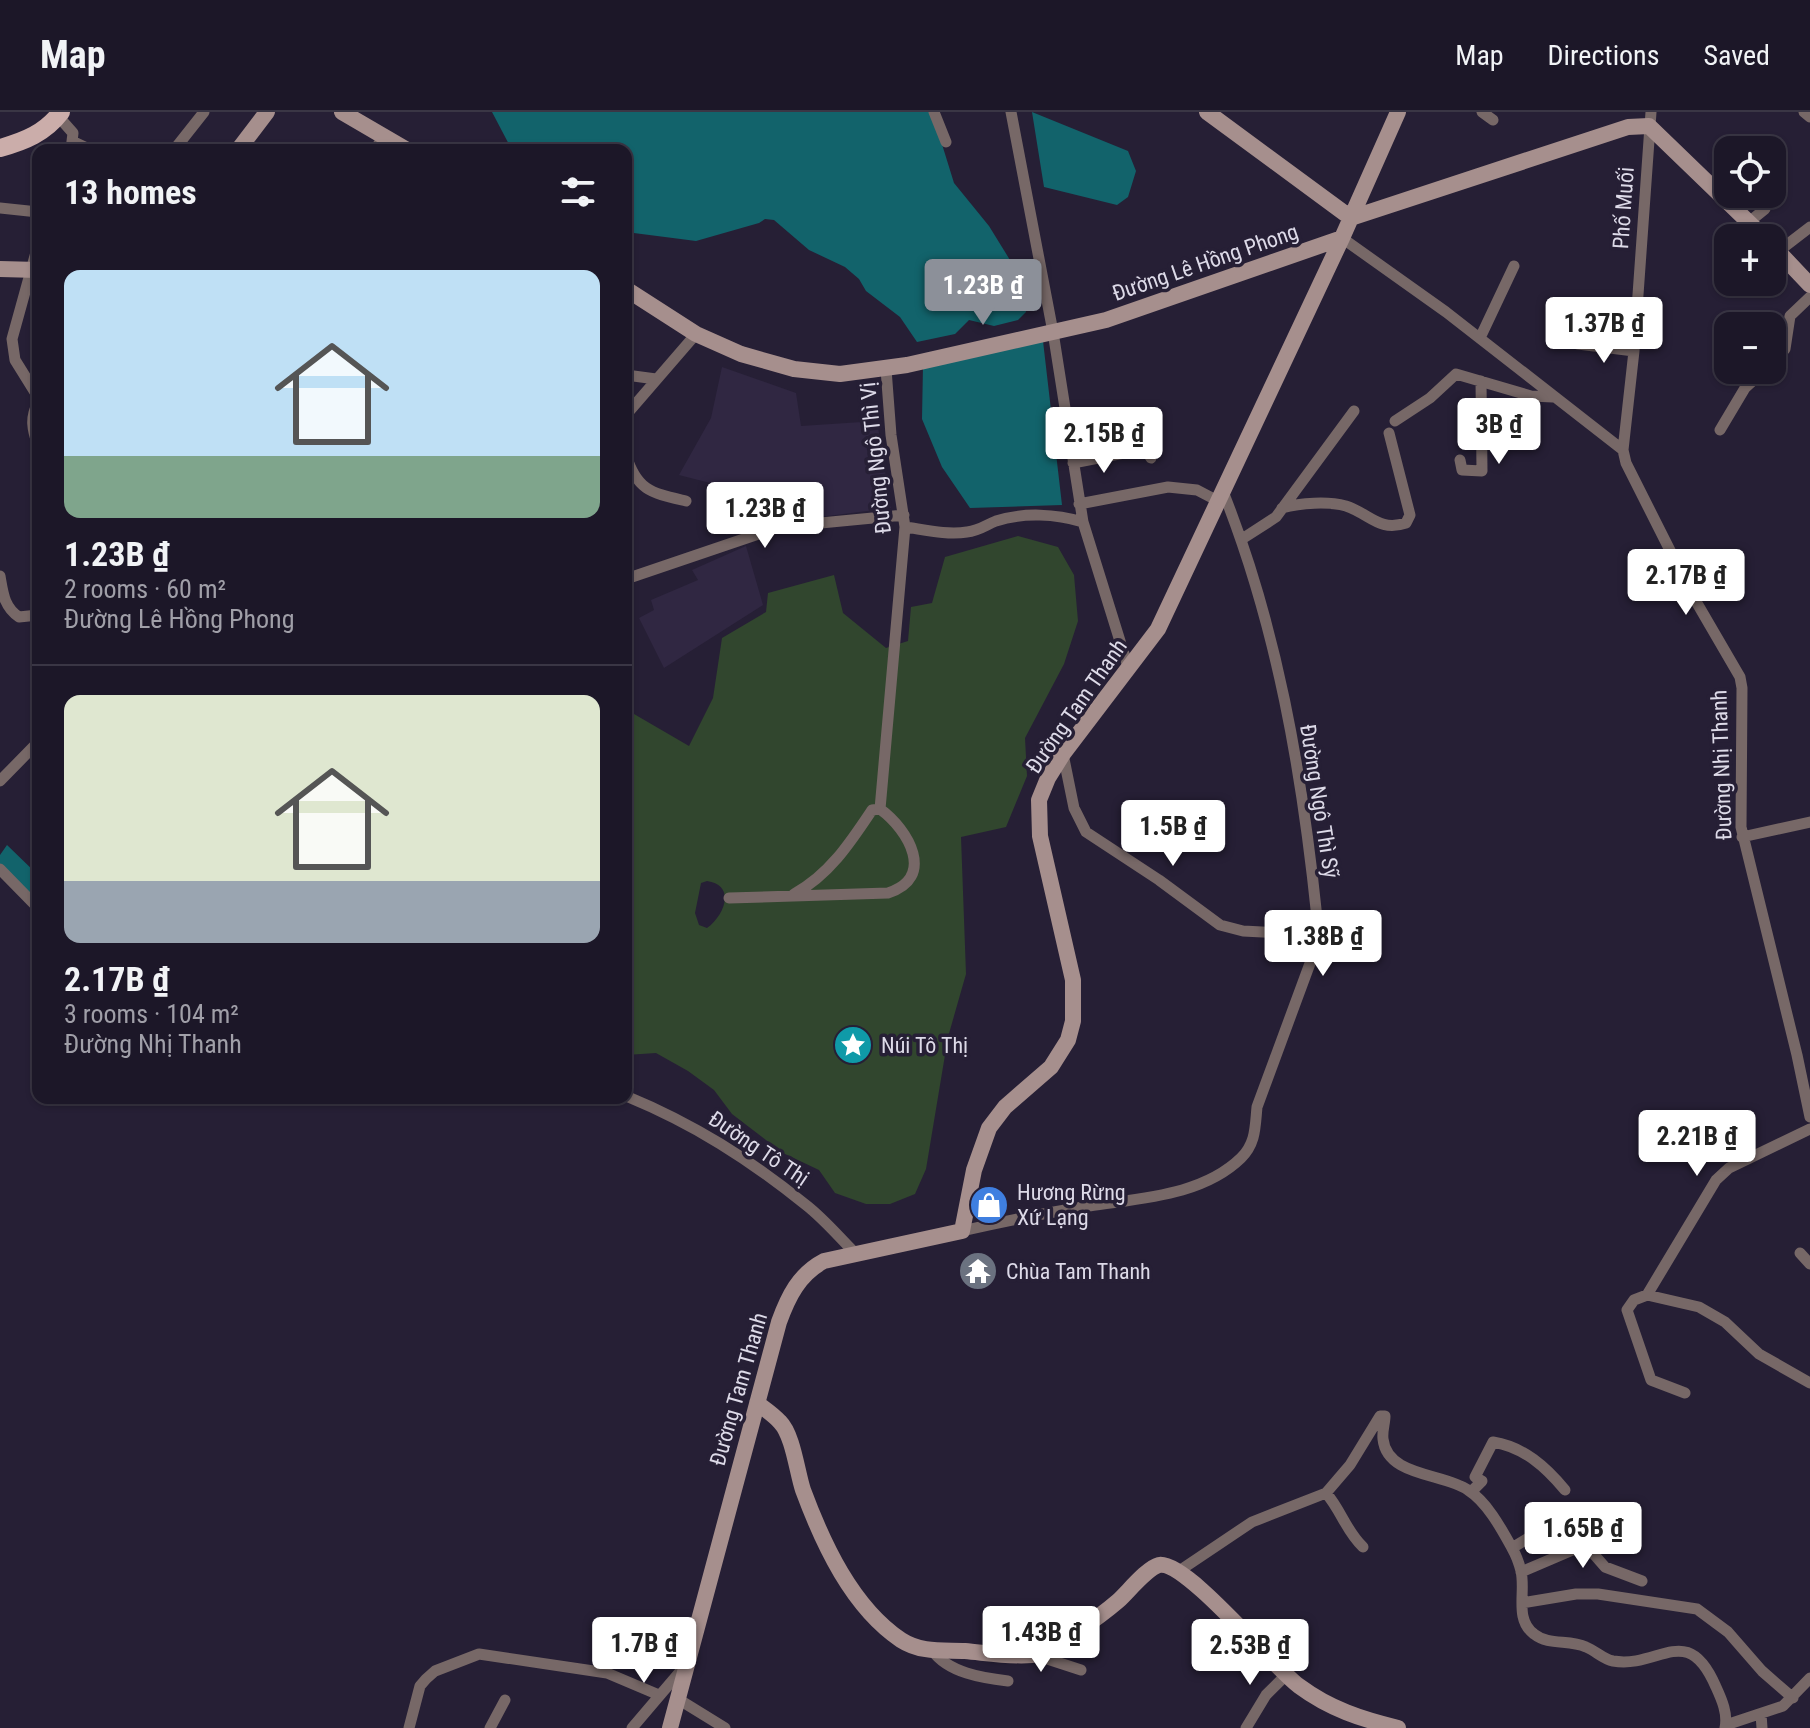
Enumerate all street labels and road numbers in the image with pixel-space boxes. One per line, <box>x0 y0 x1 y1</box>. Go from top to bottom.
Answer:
street label: Phố Muối <box>1608 166 1639 250</box>
street label: Đường Lê Hồng Phong <box>1109 219 1301 306</box>
street label: Đường Ngô Thì Vị <box>855 381 896 535</box>
street label: Đường Tam Thanh <box>1021 634 1132 778</box>
street label: Đường Nhị Thanh <box>1706 689 1737 841</box>
street label: Đường Ngô Thì Sỹ <box>1295 722 1344 880</box>
street label: Đường Tô Thị <box>704 1106 814 1191</box>
street label: Đường Tam Thanh <box>705 1310 772 1469</box>

